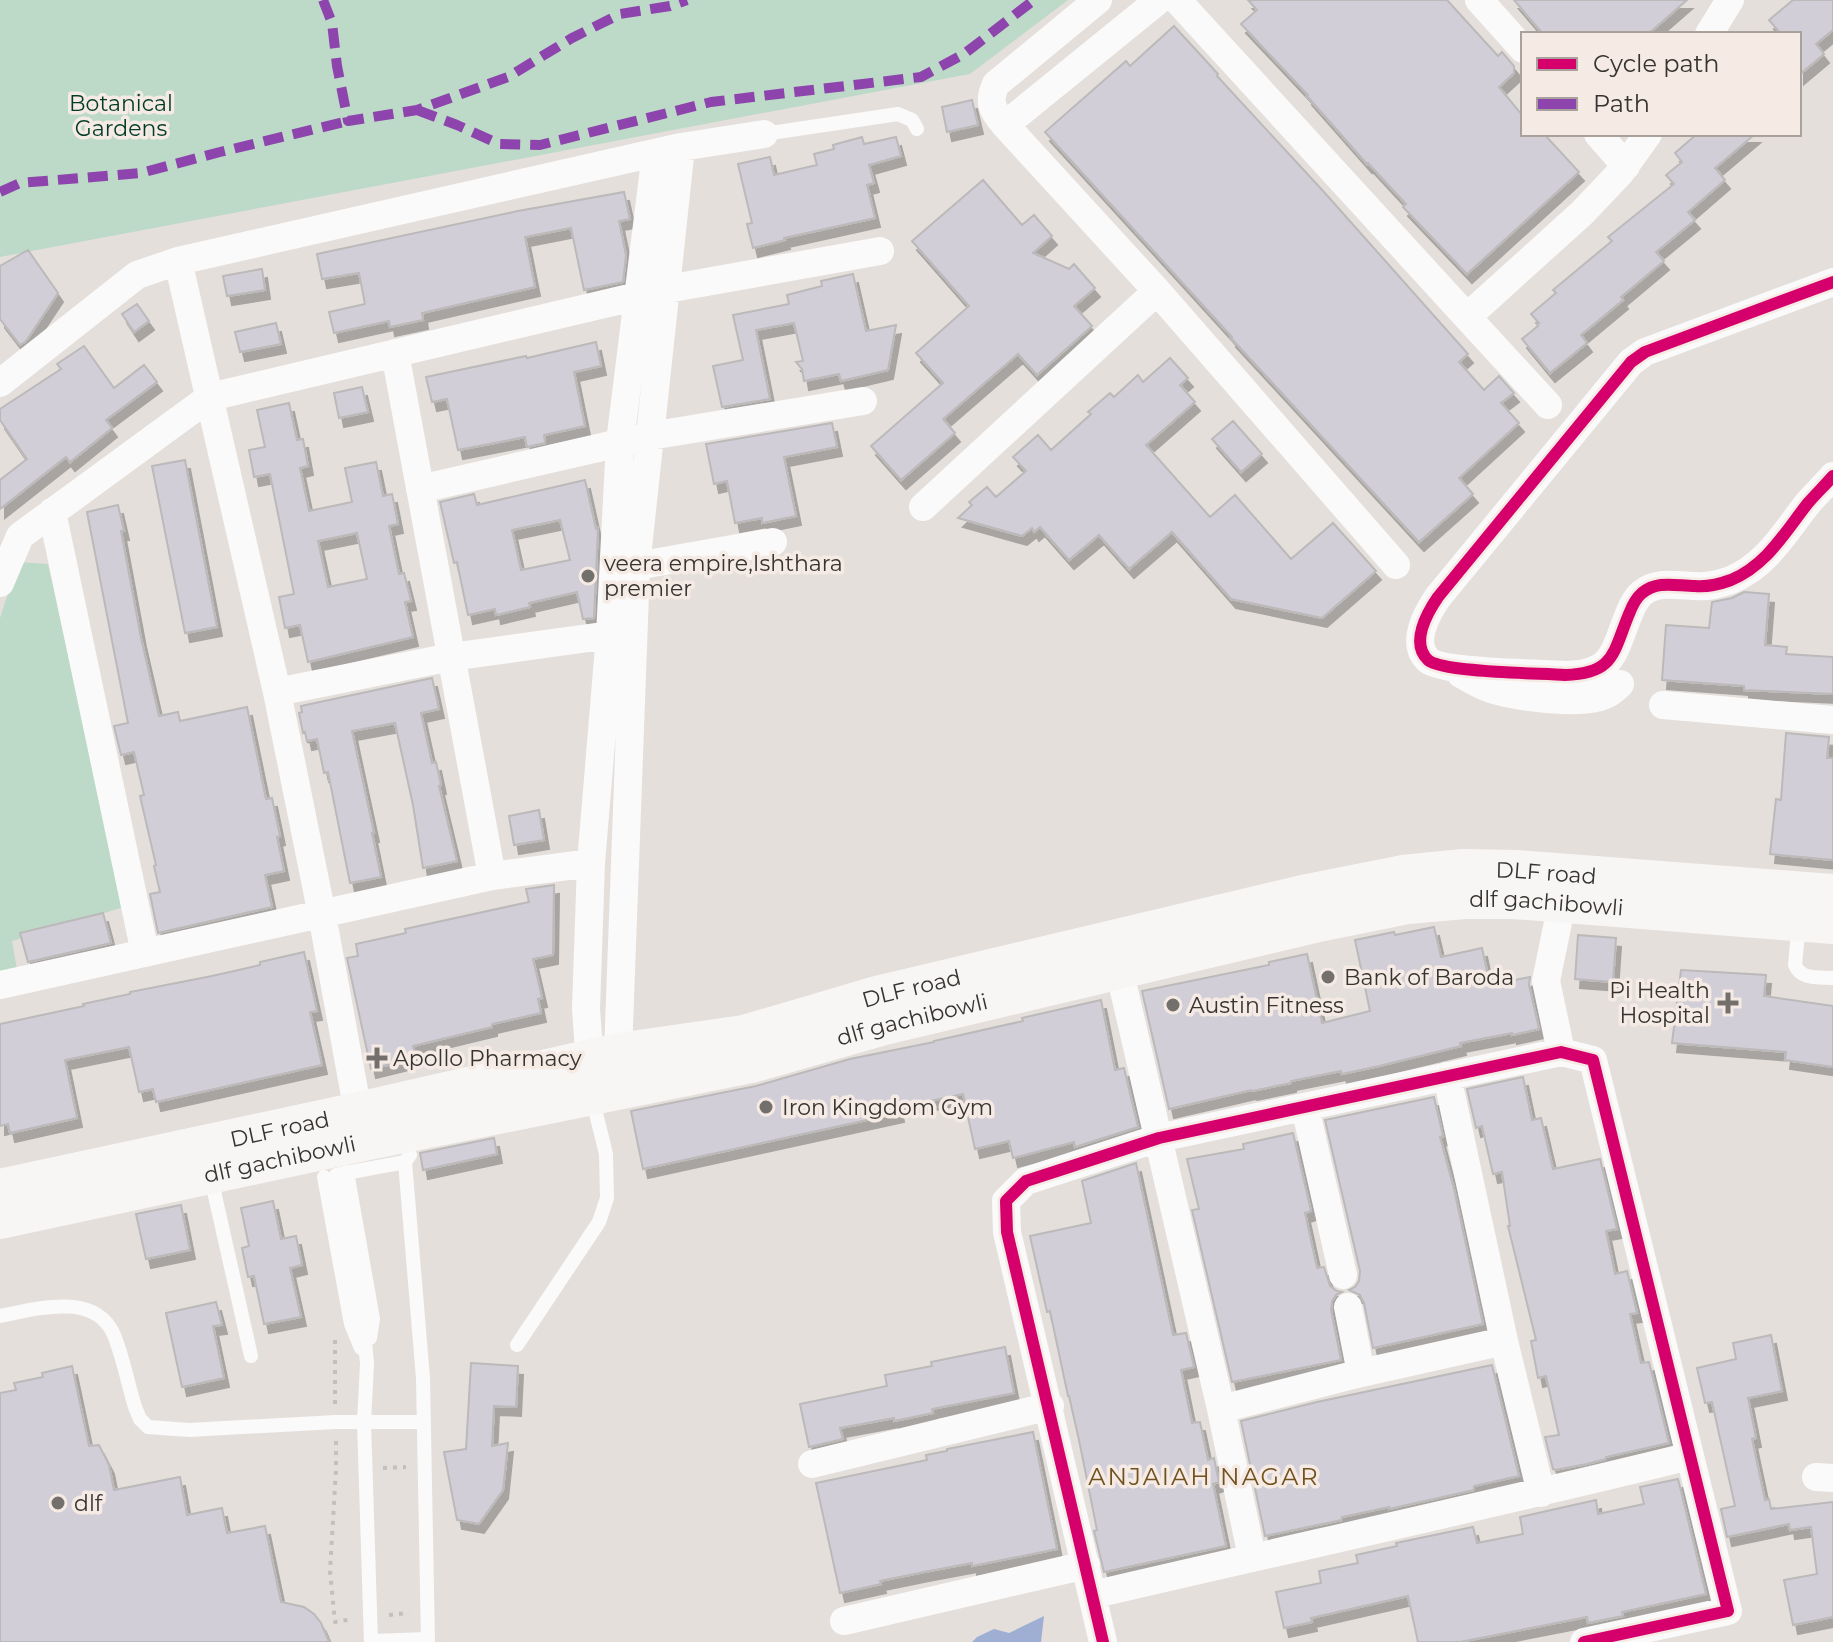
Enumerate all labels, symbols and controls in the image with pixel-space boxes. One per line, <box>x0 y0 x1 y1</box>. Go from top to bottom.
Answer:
legend <box>1521 32 1801 136</box>
text: Cycle path <box>1593 49 1720 78</box>
text: Path <box>1593 89 1650 118</box>
park label: Botanical Gardens <box>69 90 173 142</box>
place label: veera empire,Ishthara premier <box>604 550 843 602</box>
marker: veera empire,Ishthara premier <box>579 567 597 585</box>
street label: DLF road <box>1495 857 1597 890</box>
street label: dlf gachibowli <box>1469 886 1625 922</box>
street label: DLF road <box>859 964 964 1014</box>
place label: Bank of Baroda <box>1344 964 1514 991</box>
marker: Bank of Baroda <box>1319 968 1337 986</box>
place label: Pi Health Hospital <box>1609 977 1710 1029</box>
street label: dlf gachibowli <box>834 988 990 1052</box>
place label: Austin Fitness <box>1189 992 1344 1019</box>
marker: Pi Health Hospital <box>1717 992 1739 1014</box>
marker: Austin Fitness <box>1164 996 1182 1014</box>
place label: Apollo Pharmacy <box>393 1045 582 1072</box>
marker: Apollo Pharmacy <box>368 1049 386 1067</box>
place label: Iron Kingdom Gym <box>782 1094 993 1121</box>
marker: Iron Kingdom Gym <box>757 1098 775 1116</box>
street label: DLF road <box>227 1106 332 1153</box>
street label: dlf gachibowli <box>201 1130 358 1189</box>
district label: ANJAIAH NAGAR <box>1088 1462 1320 1491</box>
place label: dlf <box>74 1490 104 1517</box>
marker: dlf <box>49 1494 67 1512</box>

